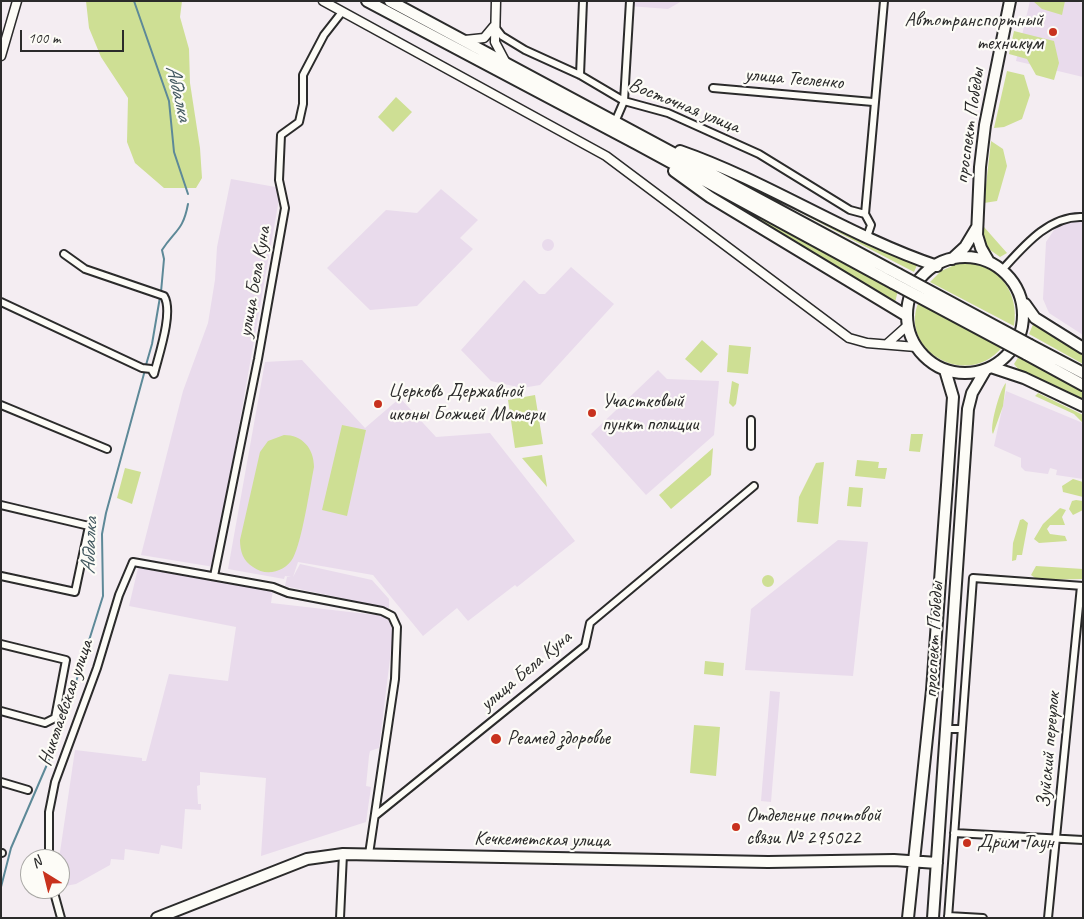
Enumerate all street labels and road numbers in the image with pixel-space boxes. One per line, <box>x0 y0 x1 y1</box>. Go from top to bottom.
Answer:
street label: улица Тесленко <box>744 63 844 95</box>
street label: проспект Победы <box>950 67 990 185</box>
street label: Восточная улица <box>625 73 743 139</box>
street label: улица Бела Куна <box>233 225 277 339</box>
street label: проспект Победы <box>919 581 949 699</box>
street label: улица Бела Куна <box>475 626 577 716</box>
street label: Николаевская улица <box>33 637 99 769</box>
street label: Зуйский переулок <box>1032 691 1066 809</box>
street label: Кечкеметская улица <box>474 827 610 853</box>

